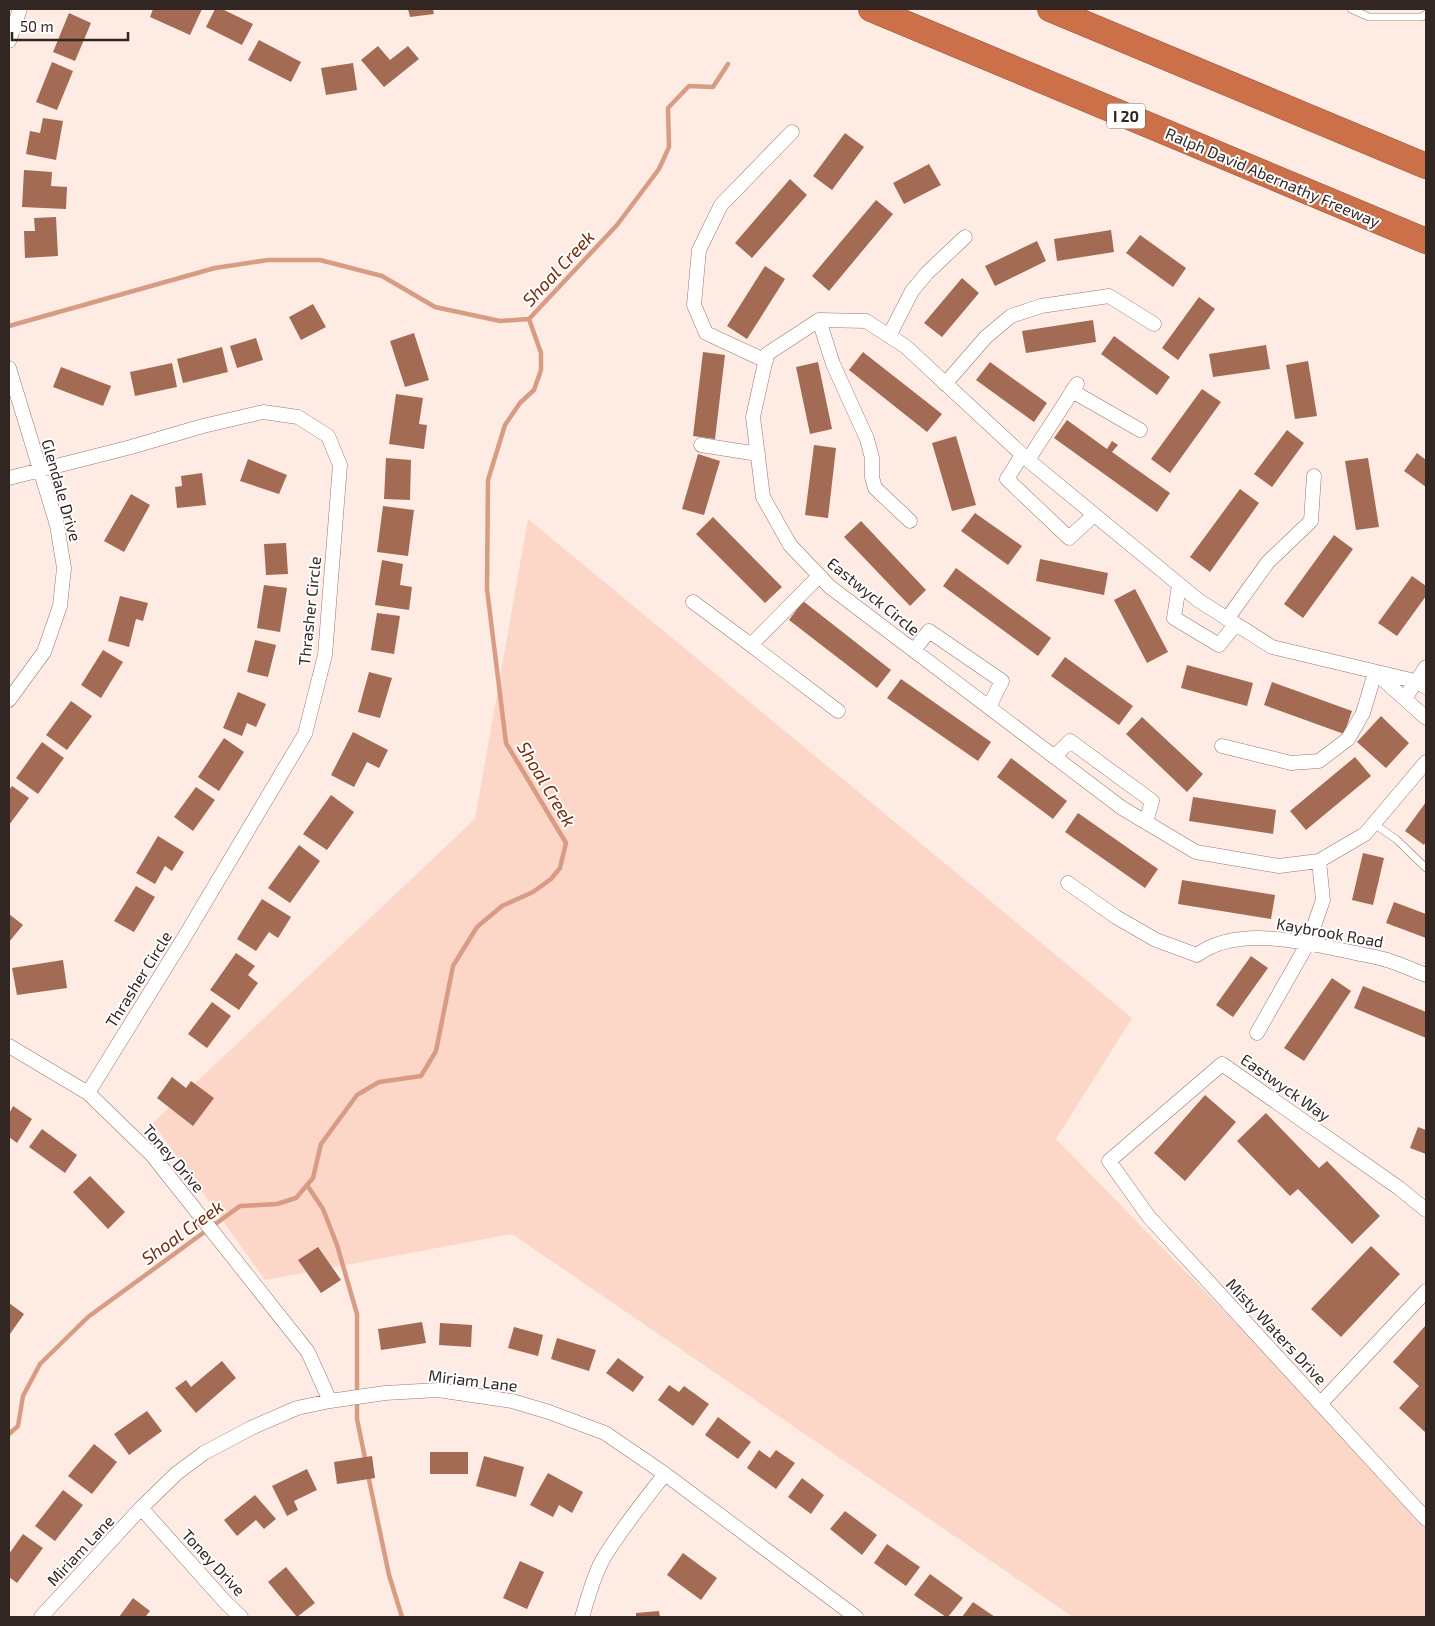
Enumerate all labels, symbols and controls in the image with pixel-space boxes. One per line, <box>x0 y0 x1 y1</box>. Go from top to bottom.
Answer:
scale bar <box>12 10 129 42</box>
text: 50 m <box>20 17 54 35</box>
road number: I 20 <box>1107 104 1145 128</box>
street label: Ralph David Abernathy Freeway <box>1163 123 1384 231</box>
water label: Shoal Creek <box>517 226 599 310</box>
street label: Glendale Drive <box>38 437 86 543</box>
street label: Eastwyck Circle <box>824 553 924 639</box>
street label: Thrasher Circle <box>294 555 324 667</box>
water label: Shoal Creek <box>513 737 581 831</box>
street label: Kaybrook Road <box>1275 913 1385 951</box>
street label: Thrasher Circle <box>101 927 175 1031</box>
street label: Eastwyck Way <box>1238 1049 1335 1125</box>
street label: Toney Drive <box>139 1120 209 1196</box>
water label: Shoal Creek <box>137 1195 227 1269</box>
street label: Misty Waters Drive <box>1223 1274 1331 1388</box>
street label: Miriam Lane <box>427 1365 519 1395</box>
street label: Miriam Lane <box>42 1511 118 1589</box>
street label: Toney Drive <box>178 1525 250 1599</box>

